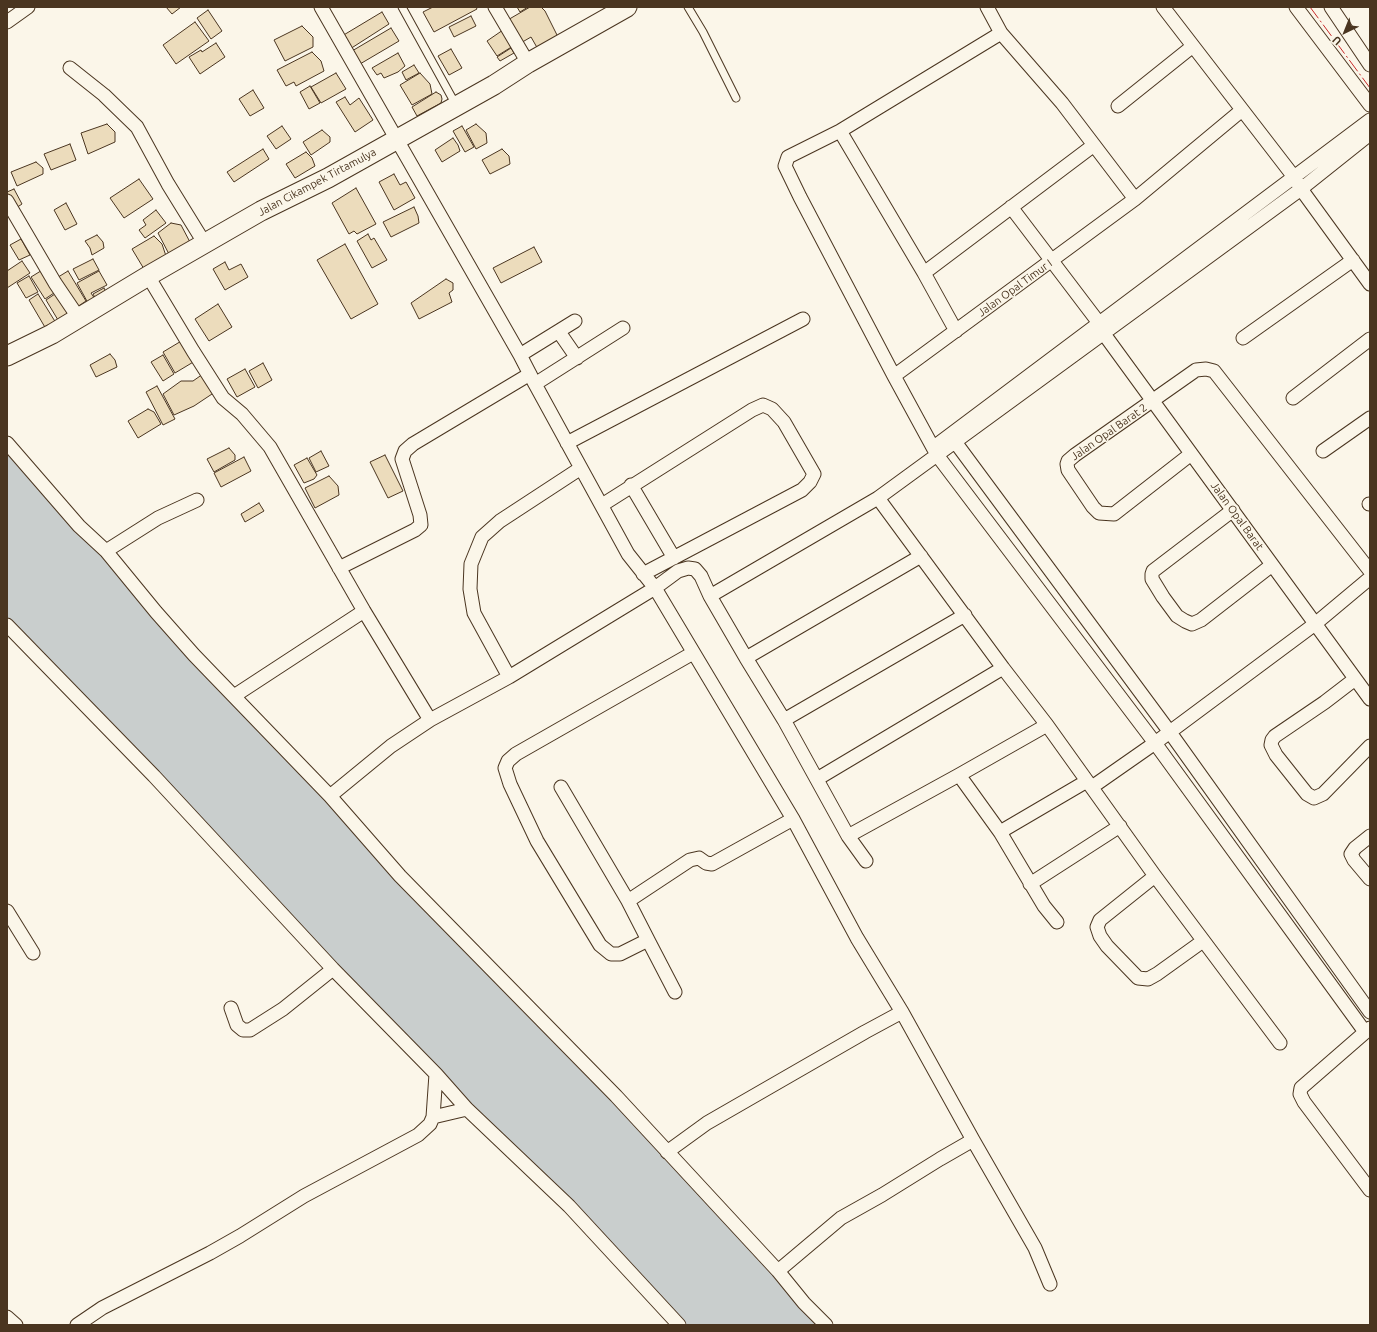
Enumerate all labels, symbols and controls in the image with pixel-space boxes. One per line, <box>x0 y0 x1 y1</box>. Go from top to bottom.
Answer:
north arrow <box>1325 12 1365 52</box>
text: U <box>1330 34 1344 48</box>
street label: Jalan Cikampek Tirtamulya <box>256 145 378 219</box>
street label: Jalan Opal Timur I <box>975 257 1055 319</box>
street label: Jalan Opal Barat 2 <box>1068 401 1150 463</box>
street label: Jalan Opal Barat <box>1208 479 1266 553</box>

